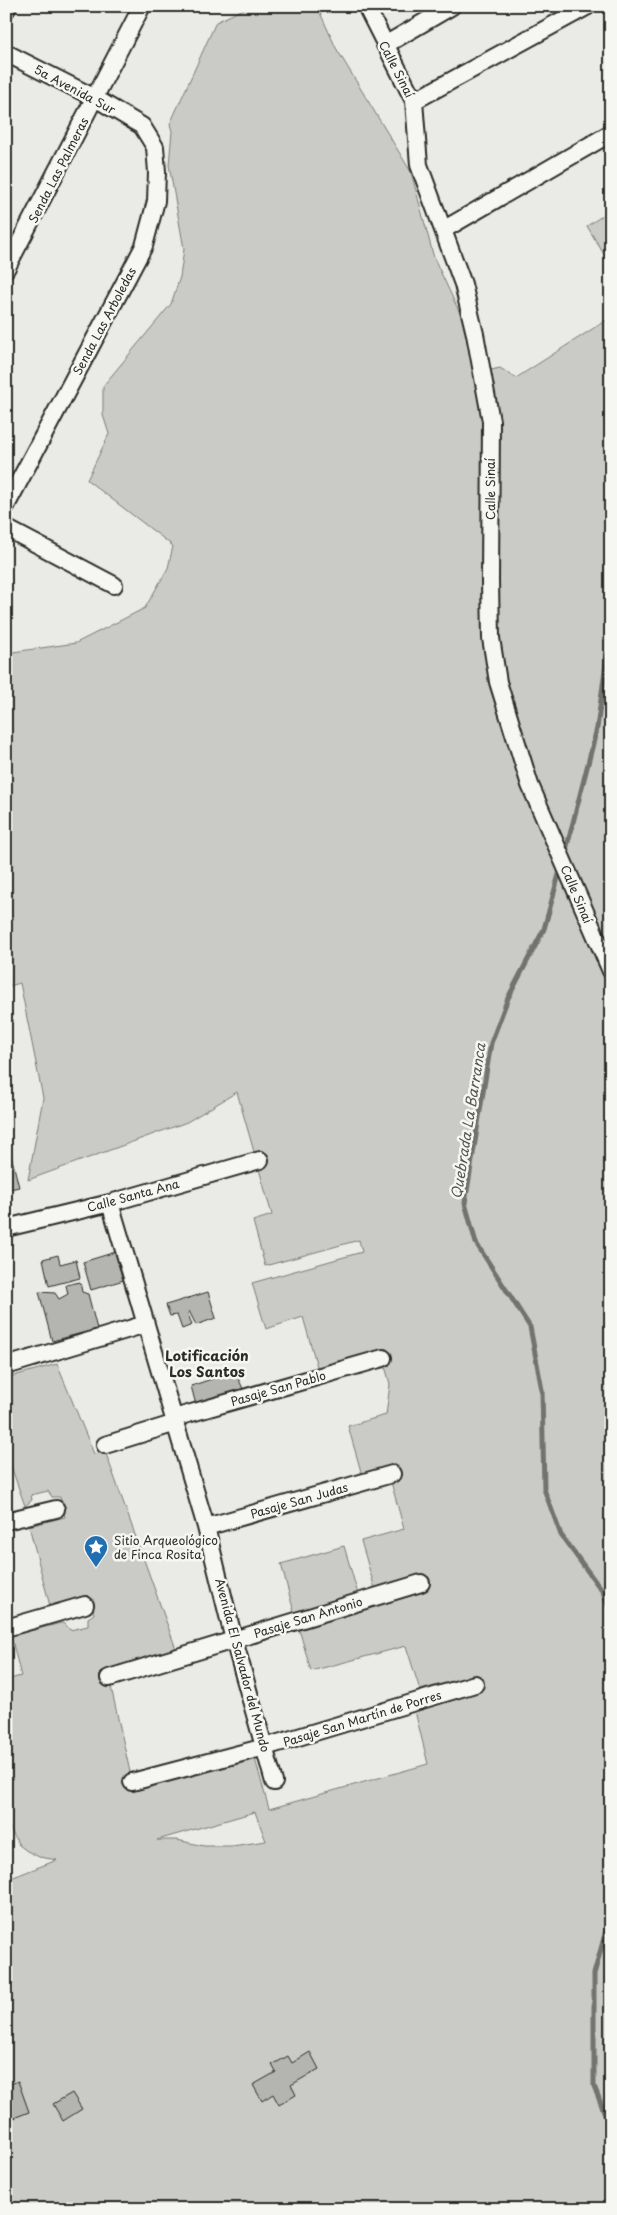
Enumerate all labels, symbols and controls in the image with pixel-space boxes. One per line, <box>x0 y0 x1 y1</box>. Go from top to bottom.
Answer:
street label: Calle Sinaí <box>375 37 419 101</box>
street label: 5a Avenida Sur <box>31 60 119 118</box>
street label: Senda Las Palmeras <box>24 113 93 226</box>
street label: Senda Las Arboledas <box>68 263 140 378</box>
street label: Calle Sinaí <box>481 458 499 520</box>
street label: Calle Sinaí <box>557 862 597 926</box>
water label: Quebrada La Barranca <box>445 1040 491 1200</box>
street label: Calle Santa Ana <box>85 1174 182 1216</box>
district label: Lotificación Los Santos <box>165 1345 249 1382</box>
street label: Pasaje San Pablo <box>228 1366 328 1410</box>
street label: Pasaje San Judas <box>248 1477 350 1523</box>
place label: Sitio Arqueológico de Finca Rosita <box>114 1531 218 1563</box>
place icon: Sitio Arqueológico de Finca Rosita <box>83 1534 109 1568</box>
street label: Avenida El Salvador del Mundo <box>211 1576 275 1754</box>
street label: Pasaje San Antonio <box>251 1592 365 1642</box>
street label: Pasaje San Martín de Porres <box>281 1685 444 1751</box>

